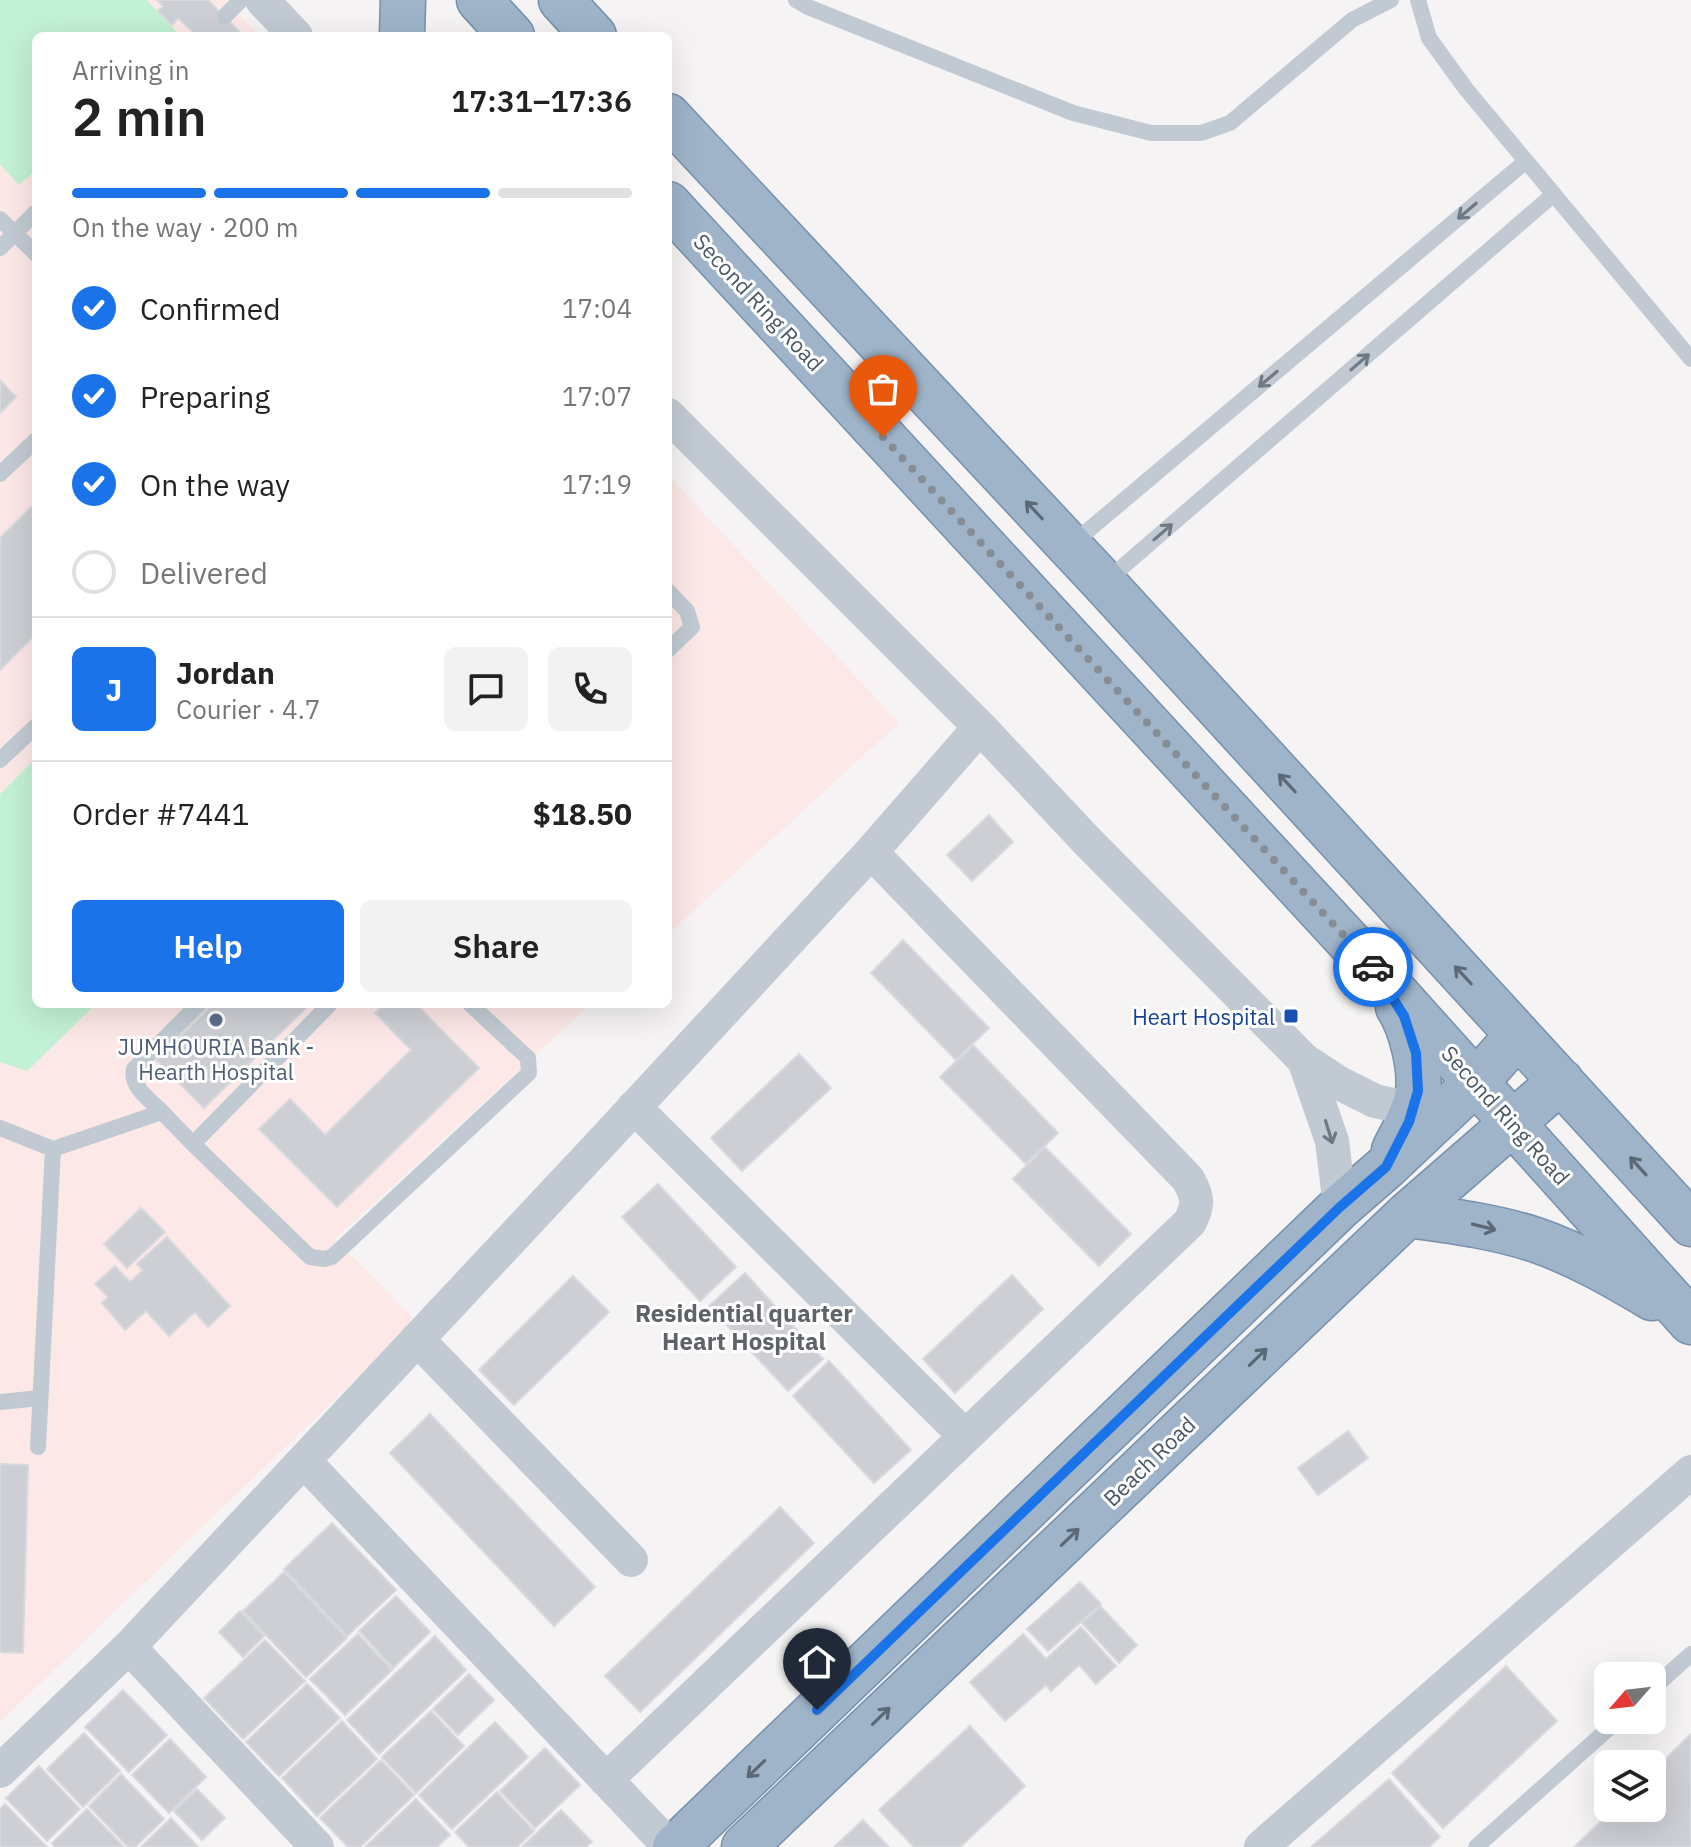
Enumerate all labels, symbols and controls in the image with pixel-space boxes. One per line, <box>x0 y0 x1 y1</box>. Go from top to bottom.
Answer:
text: Arriving in <box>72 53 189 87</box>
text: 17:31–17:36 <box>451 81 632 120</box>
text: 2 min <box>72 83 207 150</box>
one-way arrow <box>1457 202 1477 220</box>
text: On the way · 200 m <box>72 210 298 244</box>
street label: Second Ring Road <box>688 227 830 377</box>
icon: check <box>72 286 116 330</box>
text: Confirmed <box>140 289 281 328</box>
text: 17:04 <box>562 291 632 325</box>
one-way arrow <box>1349 354 1369 372</box>
pin <box>849 355 917 437</box>
icon: bag <box>861 367 905 411</box>
one-way arrow <box>1258 370 1279 388</box>
icon: check <box>72 374 116 418</box>
text: Preparing <box>140 377 270 416</box>
text: 17:07 <box>562 379 632 413</box>
icon: check <box>72 462 116 506</box>
text: On the way <box>140 465 290 504</box>
text: 17:19 <box>562 467 632 501</box>
one-way arrow <box>1026 501 1044 521</box>
one-way arrow <box>1152 523 1172 541</box>
text: Delivered <box>140 553 268 592</box>
button: chat <box>444 647 528 731</box>
button: phone <box>548 647 632 731</box>
text: Jordan <box>176 653 275 692</box>
text: J <box>106 670 122 709</box>
text: Courier · 4.7 <box>176 692 320 726</box>
one-way arrow <box>1278 773 1297 793</box>
text: Order #7441 <box>72 794 249 833</box>
text: $18.50 <box>533 794 632 833</box>
button: Help <box>72 900 344 992</box>
button: Share <box>360 900 632 992</box>
courier <box>1333 927 1413 1007</box>
icon: car <box>1351 945 1395 989</box>
one-way arrow <box>1454 965 1472 985</box>
place label: Heart Hospital <box>1132 1002 1275 1031</box>
marker: Heart Hospital <box>1282 1007 1300 1025</box>
marker: JUMHOURIA Bank - Hearth Hospital <box>207 1011 225 1029</box>
place label: JUMHOURIA Bank - Hearth Hospital <box>118 1032 314 1086</box>
street label: Second Ring Road <box>1436 1039 1576 1191</box>
one-way arrow <box>1322 1119 1337 1144</box>
one-way arrow <box>1630 1157 1648 1177</box>
one-way arrow <box>1471 1220 1497 1235</box>
district label: Residential quarter Heart Hospital <box>635 1297 853 1357</box>
one-way arrow <box>1248 1348 1268 1367</box>
street label: Beach Road <box>1097 1410 1201 1512</box>
one-way arrow <box>1060 1527 1080 1546</box>
pin <box>783 1628 851 1710</box>
icon: home <box>795 1640 839 1684</box>
north arrow <box>1594 1662 1666 1734</box>
map controls <box>1594 1662 1666 1822</box>
one-way arrow <box>871 1707 891 1726</box>
button: layers <box>1594 1750 1666 1822</box>
one-way arrow <box>746 1759 766 1778</box>

